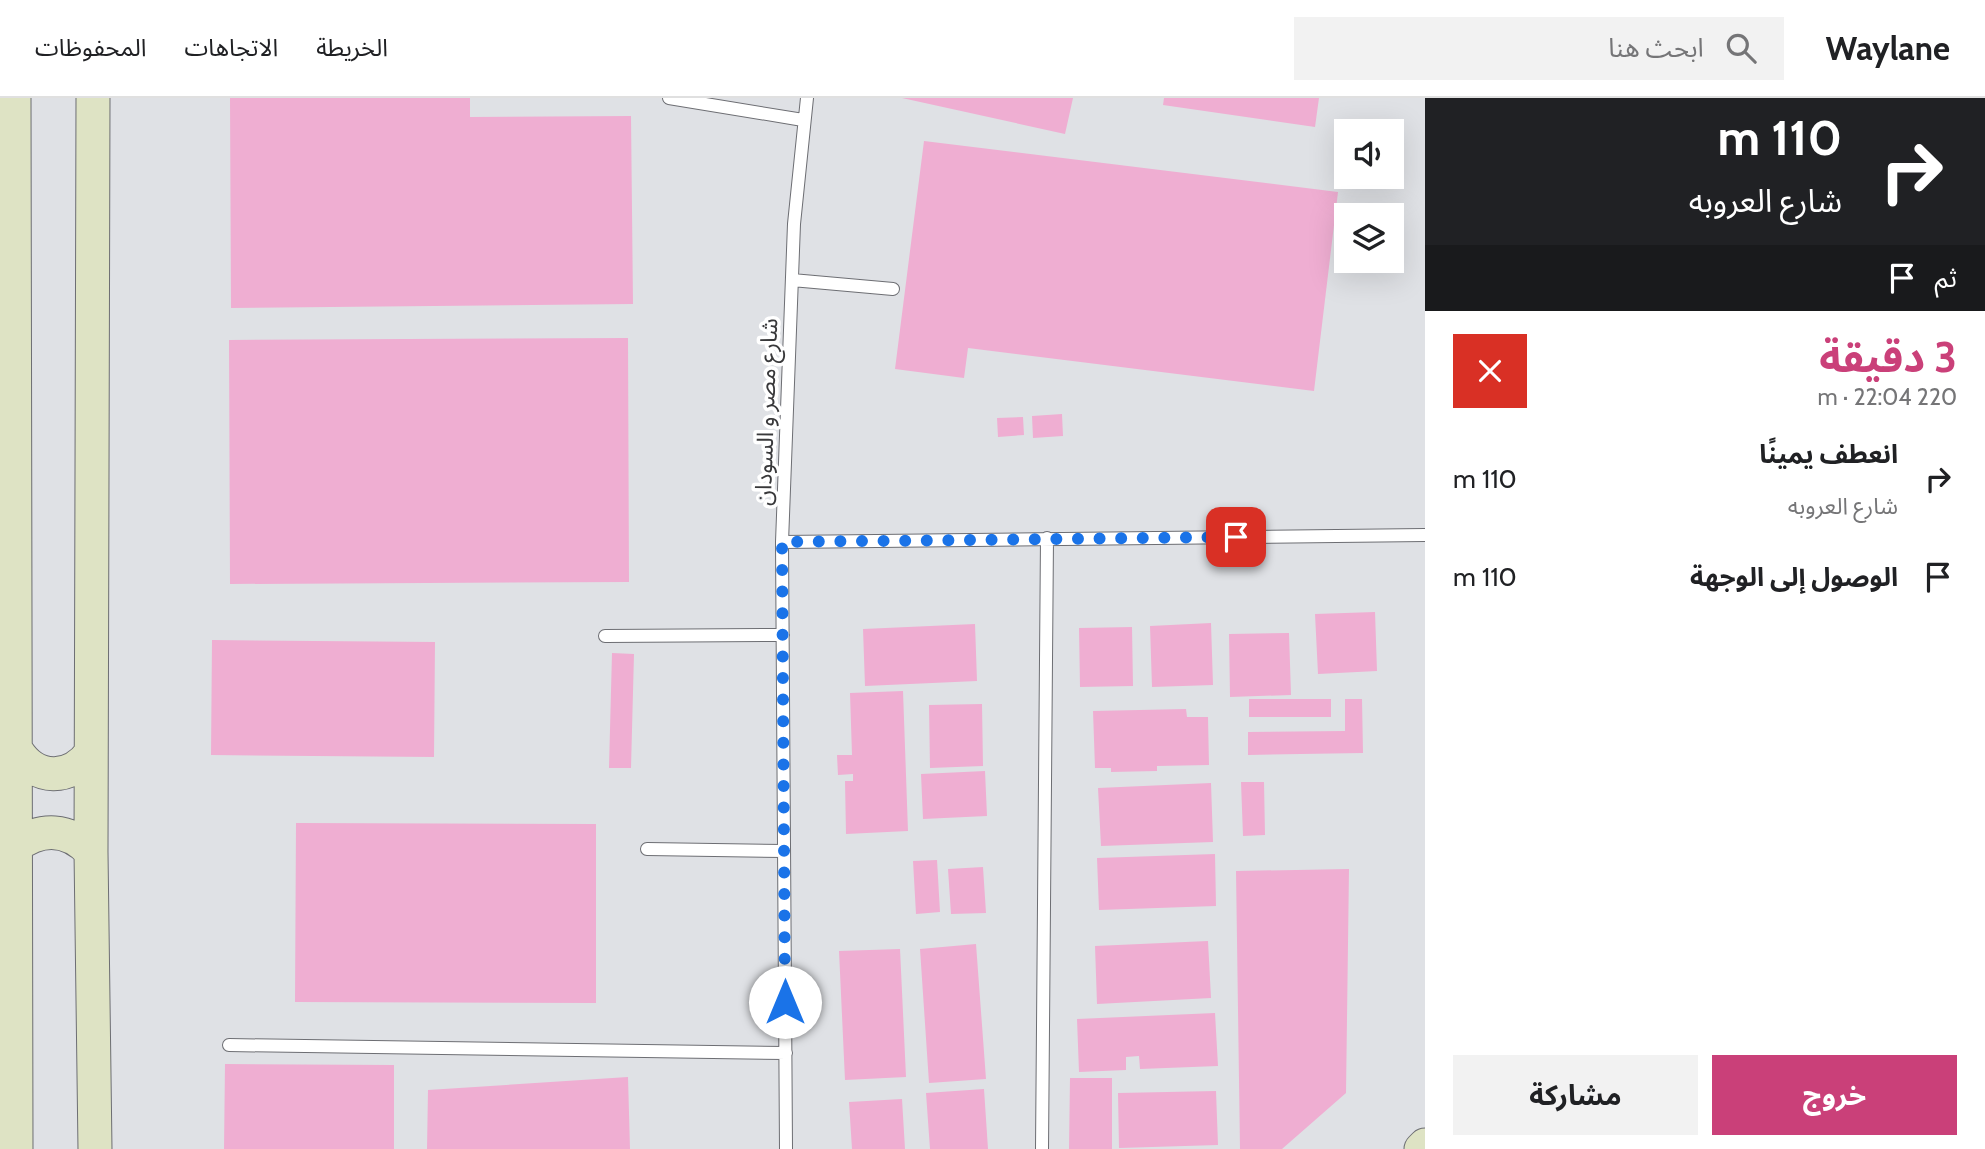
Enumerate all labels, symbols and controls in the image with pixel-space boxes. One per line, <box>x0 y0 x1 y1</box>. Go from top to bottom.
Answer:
search box <box>1294 17 1784 80</box>
text: Waylane <box>1826 28 1950 68</box>
icon: search <box>1722 29 1760 67</box>
text: ابحث هنا <box>1608 32 1704 64</box>
text: المحفوظات <box>35 33 146 62</box>
text: الاتجاهات <box>184 33 278 62</box>
text: الخريطة <box>316 33 388 62</box>
text: 110 m <box>1718 108 1842 167</box>
map controls <box>1334 119 1404 273</box>
button: sound <box>1334 119 1404 189</box>
icon: right <box>1866 126 1957 217</box>
text: شارع العروبه <box>1689 181 1842 220</box>
button: layers <box>1334 203 1404 273</box>
icon: arrive <box>1883 259 1921 297</box>
text: ثم <box>1935 262 1957 294</box>
street label: شارع مصر و السودان <box>749 318 786 506</box>
text: 3 دقيقة <box>1819 331 1957 383</box>
button: close <box>1453 334 1527 408</box>
text: 220 m · 22:04 <box>1817 383 1957 411</box>
text: انعطف يمينًا <box>1759 438 1898 470</box>
icon: right <box>1919 460 1957 498</box>
text: 110 m <box>1453 463 1517 495</box>
text: شارع العروبه <box>1788 492 1898 520</box>
pin <box>1206 507 1266 567</box>
icon: arrive <box>1217 518 1255 556</box>
icon: arrive <box>1919 558 1957 596</box>
text: 110 m <box>1453 561 1517 593</box>
text: الوصول إلى الوجهة <box>1690 561 1898 593</box>
position arrow <box>748 965 822 1039</box>
button: مشاركة <box>1453 1055 1698 1135</box>
button: خروج <box>1712 1055 1957 1135</box>

